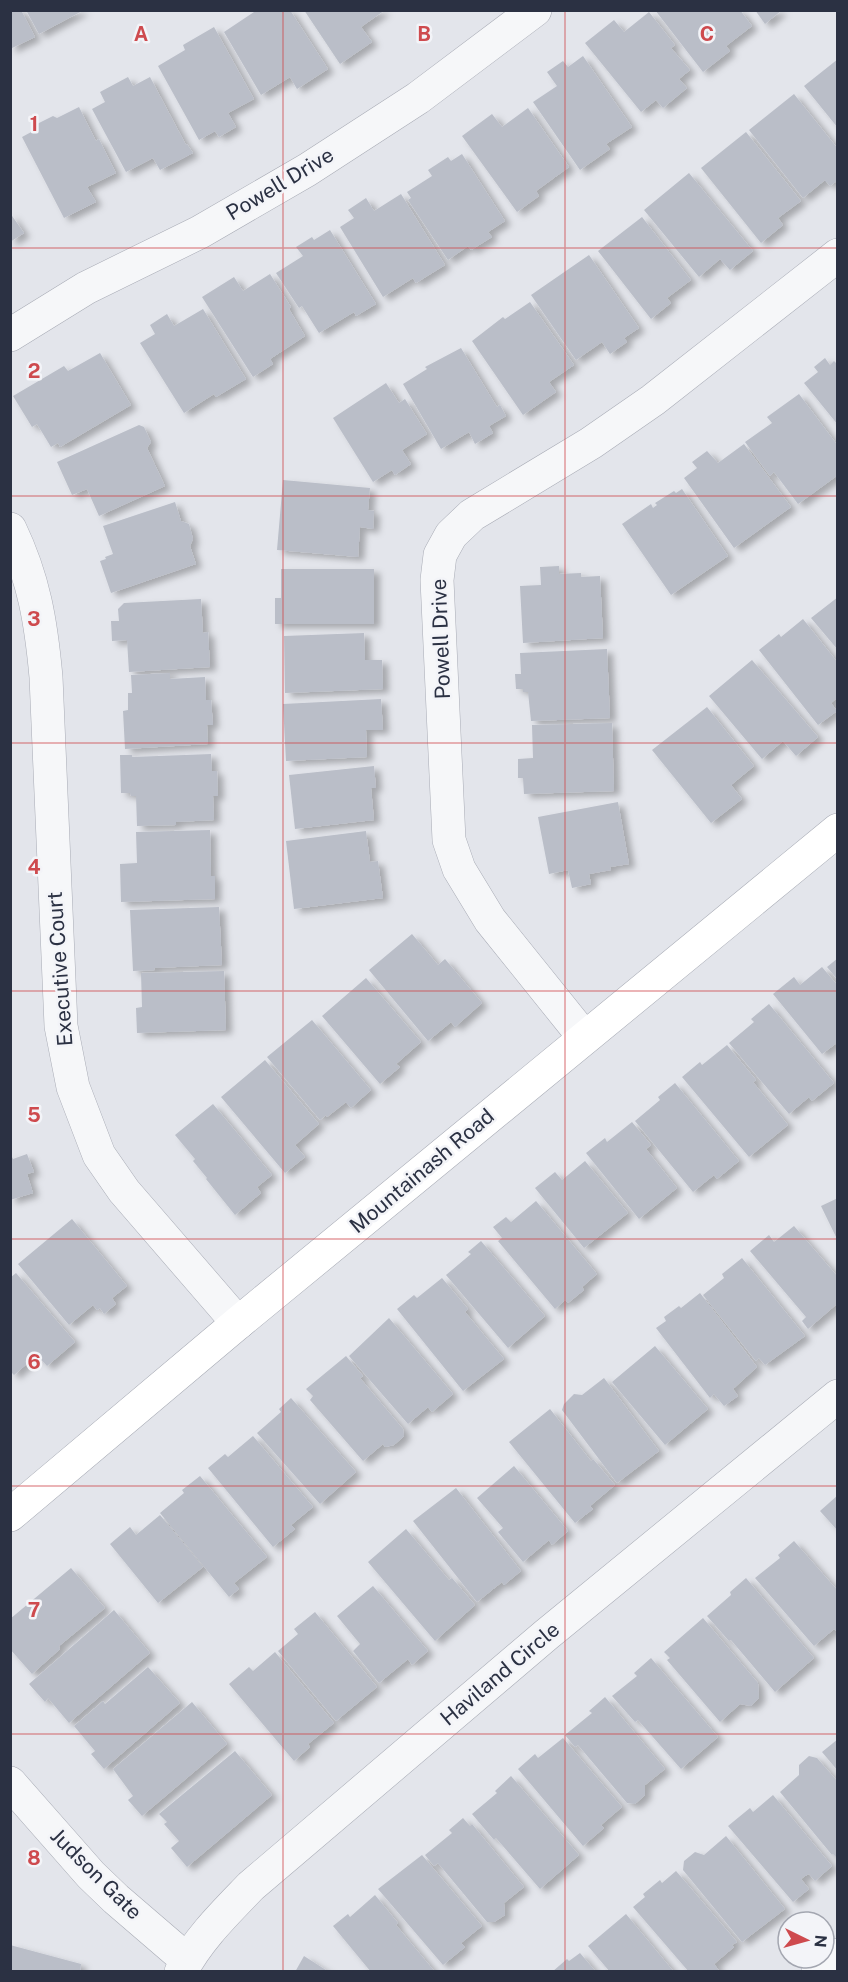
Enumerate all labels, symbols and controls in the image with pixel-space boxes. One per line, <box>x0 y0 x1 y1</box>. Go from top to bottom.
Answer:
text: A <box>134 22 148 46</box>
text: B <box>417 22 431 46</box>
text: C <box>700 22 714 46</box>
text: 1 <box>30 112 38 136</box>
street label: Powell Drive <box>222 142 338 225</box>
text: 2 <box>28 359 40 383</box>
street label: Powell Drive <box>426 578 455 700</box>
text: 3 <box>27 607 41 631</box>
text: 4 <box>27 855 41 879</box>
street label: Executive Court <box>42 891 77 1047</box>
text: 5 <box>27 1103 41 1127</box>
street label: Mountainash Road <box>345 1103 499 1238</box>
text: 6 <box>27 1350 41 1374</box>
text: 7 <box>28 1598 40 1622</box>
street label: Haviland Circle <box>435 1617 564 1731</box>
street label: Judson Gate <box>45 1823 147 1925</box>
text: 8 <box>27 1846 41 1870</box>
north arrow <box>776 1910 836 1970</box>
text: N <box>810 1934 830 1948</box>

